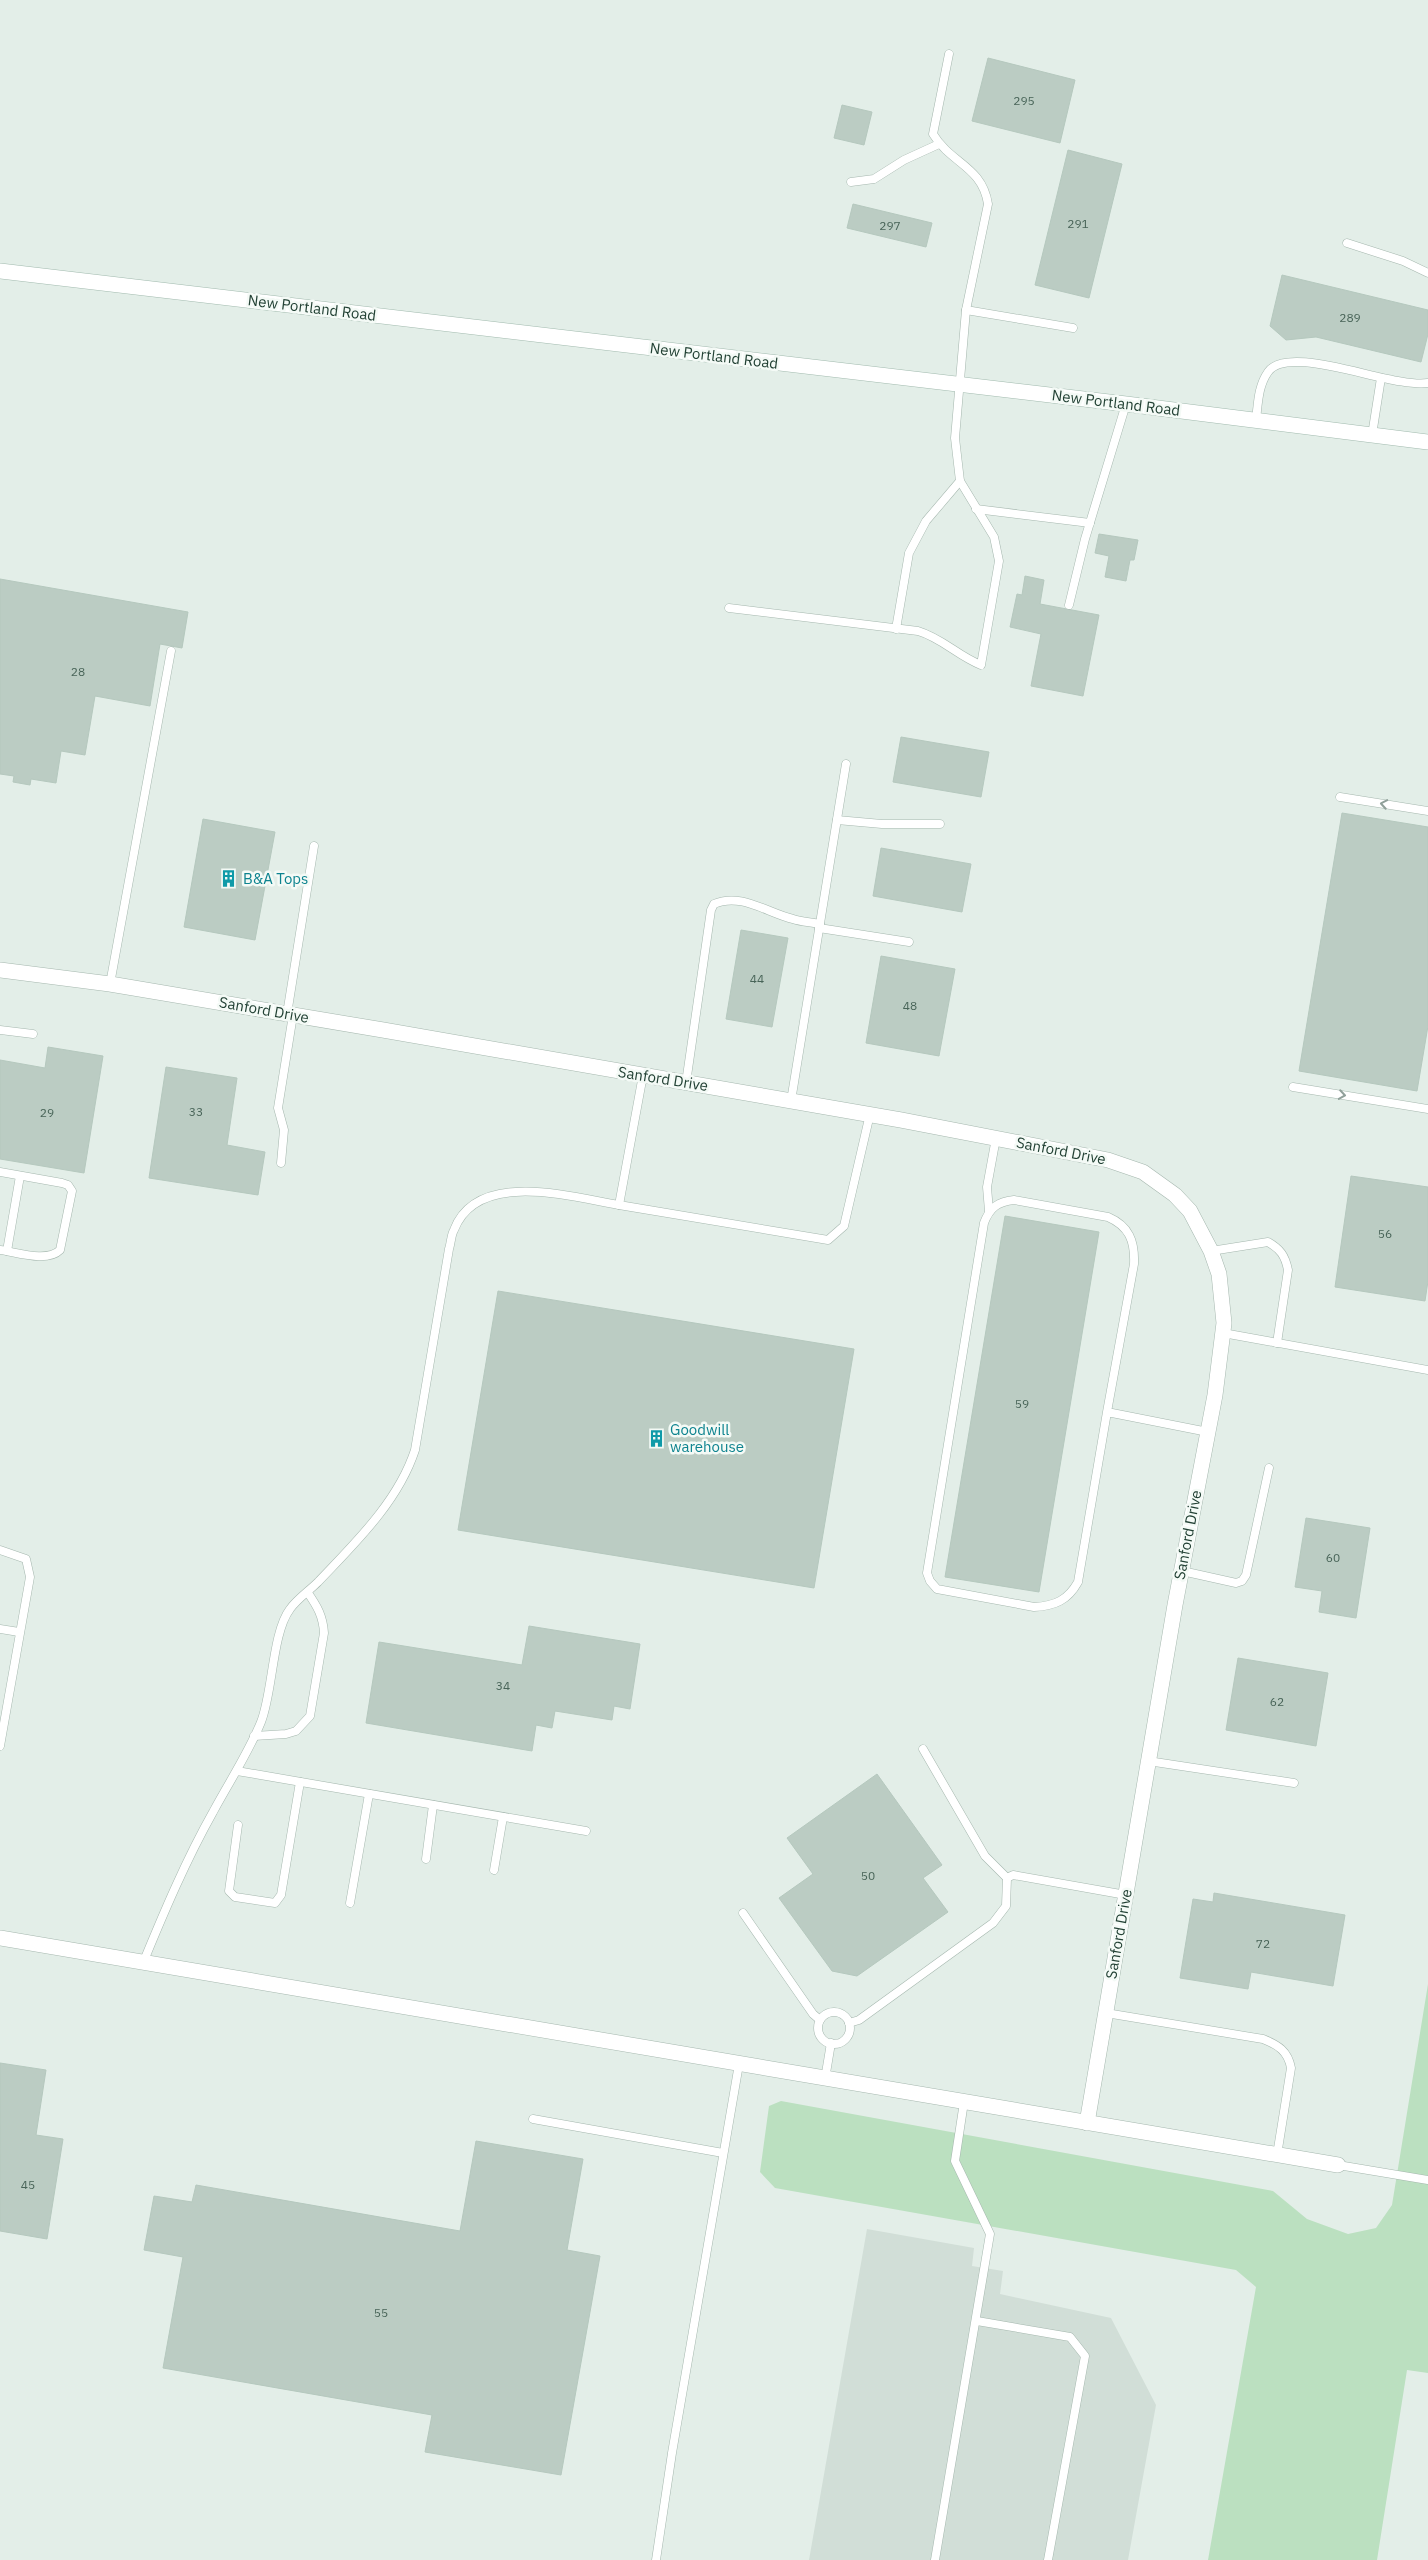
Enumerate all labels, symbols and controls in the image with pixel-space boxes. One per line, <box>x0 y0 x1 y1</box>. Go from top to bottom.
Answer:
house number: 295 <box>1013 93 1035 108</box>
house number: 291 <box>1067 216 1089 231</box>
house number: 297 <box>879 218 901 233</box>
street label: New Portland Road <box>247 290 377 325</box>
house number: 289 <box>1339 310 1361 325</box>
street label: New Portland Road <box>649 338 779 373</box>
street label: New Portland Road <box>1051 385 1181 420</box>
house number: 28 <box>71 664 85 679</box>
one-way arrow <box>1379 799 1388 809</box>
building icon: B&A Tops <box>219 869 239 889</box>
place label: B&A Tops <box>243 869 308 888</box>
house number: 44 <box>750 971 764 986</box>
street label: Sanford Drive <box>218 992 311 1027</box>
house number: 48 <box>903 998 917 1013</box>
street label: Sanford Drive <box>617 1062 709 1095</box>
one-way arrow <box>1337 1089 1346 1099</box>
house number: 33 <box>189 1104 203 1119</box>
house number: 29 <box>40 1105 54 1120</box>
street label: Sanford Drive <box>1015 1133 1108 1169</box>
house number: 56 <box>1378 1226 1392 1241</box>
house number: 59 <box>1015 1396 1029 1411</box>
place label: Goodwill warehouse <box>670 1420 744 1456</box>
building icon: Goodwill warehouse <box>646 1429 666 1449</box>
street label: Sanford Drive <box>1170 1488 1206 1581</box>
house number: 60 <box>1326 1550 1340 1565</box>
house number: 34 <box>496 1678 510 1693</box>
house number: 62 <box>1270 1694 1284 1709</box>
house number: 50 <box>861 1868 875 1883</box>
street label: Sanford Drive <box>1101 1887 1136 1980</box>
house number: 72 <box>1256 1936 1270 1951</box>
house number: 45 <box>21 2177 35 2192</box>
house number: 55 <box>374 2305 388 2320</box>

